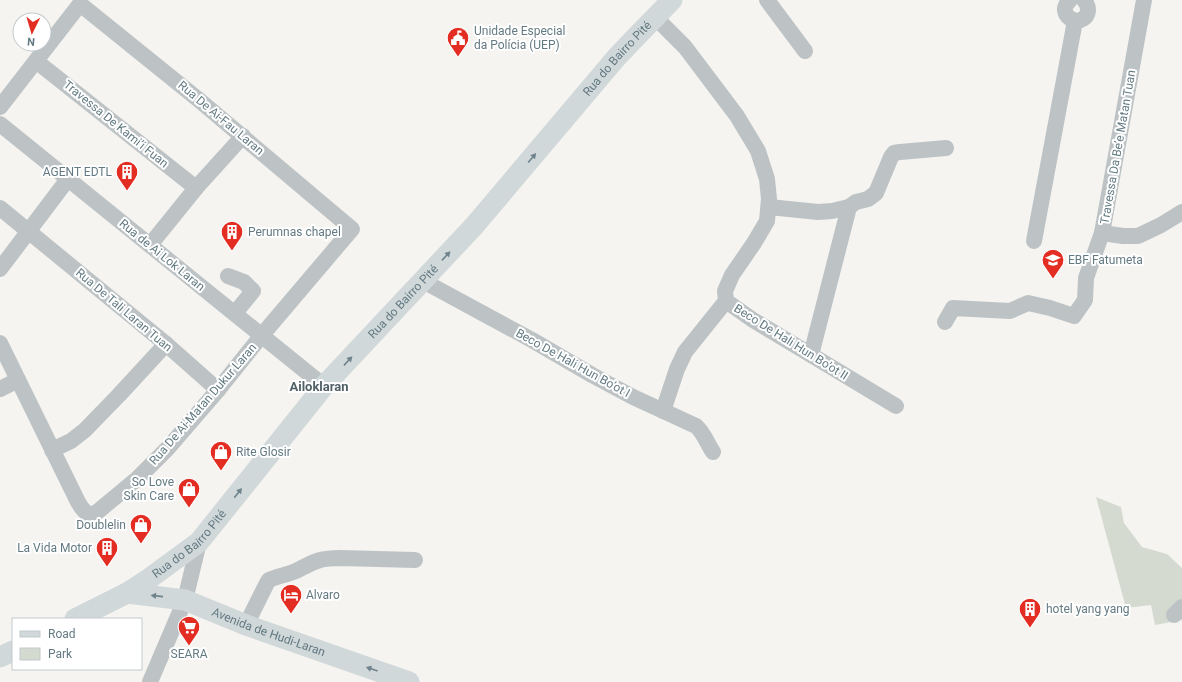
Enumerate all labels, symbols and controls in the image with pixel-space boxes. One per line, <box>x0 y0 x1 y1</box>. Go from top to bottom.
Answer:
north arrow <box>12 12 52 52</box>
street label: Rua do Bairro Pité <box>580 18 654 99</box>
place label: Unidade Especial da Polícia (UEP) <box>474 24 566 52</box>
public building icon: Unidade Especial da Polícia (UEP) <box>445 25 471 58</box>
text: N <box>27 35 36 48</box>
street label: Travessa Da Be’e Matan Tuan <box>1098 69 1138 225</box>
street label: Travessa De Kami’i Fuan <box>61 78 171 170</box>
street label: Rua De Ai-Fau Laran <box>175 78 267 158</box>
one-way arrow <box>527 152 536 163</box>
building icon: AGENT EDTL <box>114 159 140 192</box>
place label: AGENT EDTL <box>43 165 113 179</box>
street label: Rua de Ai Lok Laran <box>117 216 207 294</box>
building icon: Perumnas chapel <box>219 219 245 252</box>
place label: Perumnas chapel <box>248 225 341 239</box>
school or university icon: EBF Fatumeta <box>1040 247 1066 280</box>
one-way arrow <box>442 251 451 261</box>
place label: EBF Fatumeta <box>1068 253 1143 267</box>
street label: Rua do Bairro Pité <box>365 262 441 341</box>
street label: Rua De Tali Laran Tuan <box>73 266 175 354</box>
street label: Beco De Hali Hun Bo’ot II <box>731 301 851 383</box>
street label: Beco De Hali Hun Bo’ot I <box>513 326 633 400</box>
street label: Rua De Ai-Matan Dukur Laran <box>147 341 259 467</box>
one-way arrow <box>343 356 353 366</box>
district label: Ailoklaran <box>289 379 349 394</box>
shop icon: Rite Glosir <box>208 439 234 472</box>
place label: Rite Glosir <box>236 445 291 459</box>
place label: So Love Skin Care <box>124 475 174 503</box>
shop icon: So Love Skin Care <box>176 476 202 509</box>
one-way arrow <box>233 487 242 498</box>
street label: Rua do Bairro Pité <box>149 507 229 581</box>
shop icon: Doublelin <box>128 512 154 545</box>
place label: Doublelin <box>76 518 126 532</box>
building icon: La Vida Motor <box>94 535 120 568</box>
place label: La Vida Motor <box>17 541 92 555</box>
hotel icon: Alvaro <box>278 582 304 615</box>
place label: Alvaro <box>306 588 340 602</box>
one-way arrow <box>151 593 163 599</box>
building icon: hotel yang yang <box>1017 596 1043 629</box>
place label: hotel yang yang <box>1046 602 1130 616</box>
street label: Avenida de Hudi-Laran <box>210 605 327 659</box>
supermarket icon: SEARA <box>176 614 202 647</box>
legend <box>12 618 142 670</box>
text: Road <box>48 627 76 641</box>
text: Park <box>48 647 73 661</box>
place label: SEARA <box>171 647 208 661</box>
one-way arrow <box>366 666 378 672</box>

